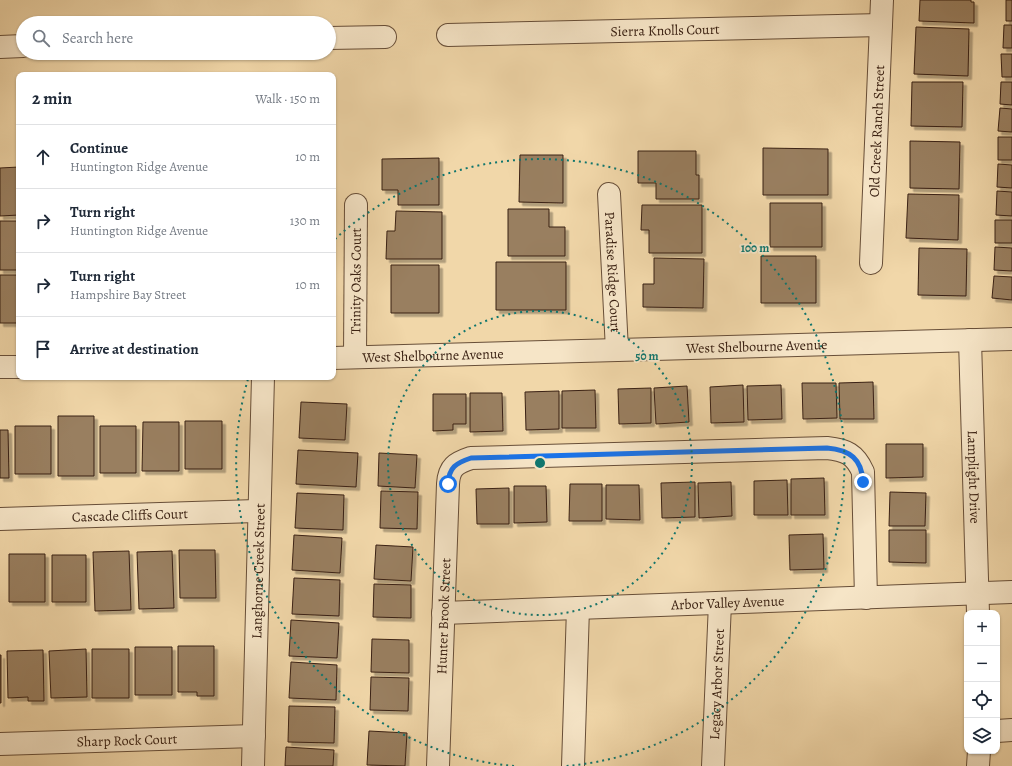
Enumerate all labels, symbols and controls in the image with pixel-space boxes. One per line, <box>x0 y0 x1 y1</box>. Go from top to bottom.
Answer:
search box <box>16 16 336 60</box>
street label: Sierra Knolls Court <box>610 19 720 41</box>
icon: search <box>30 27 52 49</box>
text: Search here <box>62 28 133 48</box>
street label: Old Creek Ranch Street <box>864 64 889 198</box>
text: 2 min <box>32 87 72 110</box>
text: Walk · 150 m <box>255 90 320 107</box>
text: Continue <box>70 138 128 158</box>
icon: ahead <box>32 146 54 168</box>
text: 10 m <box>295 148 320 165</box>
text: Huntington Ridge Avenue <box>70 158 208 175</box>
text: Turn right <box>70 202 135 222</box>
icon: right <box>32 210 54 232</box>
street label: Paradise Ridge Court <box>600 211 626 333</box>
text: 130 m <box>290 212 320 229</box>
text: Huntington Ridge Avenue <box>70 222 208 239</box>
street label: Trinity Oaks Court <box>346 227 365 334</box>
text: 100 m <box>741 240 769 256</box>
text: Turn right <box>70 266 135 286</box>
icon: right <box>32 274 54 296</box>
text: 10 m <box>295 276 320 293</box>
text: Hampshire Bay Street <box>70 286 186 303</box>
street label: West Shelbourne Avenue <box>685 335 828 358</box>
icon: arrive <box>32 338 54 360</box>
text: Arrive at destination <box>70 339 199 359</box>
street label: West Shelbourne Avenue <box>361 344 504 367</box>
text: 50 m <box>635 348 659 364</box>
street label: Lamplight Drive <box>963 430 985 524</box>
centre of rings <box>533 456 547 470</box>
route end <box>854 473 872 491</box>
route start <box>439 475 457 493</box>
street label: Langhorne Creek Street <box>247 503 269 639</box>
street label: Cascade Cliffs Court <box>72 504 189 526</box>
street label: Hunter Brook Street <box>432 557 455 675</box>
street label: Arbor Valley Avenue <box>670 591 785 614</box>
map controls <box>964 610 1000 754</box>
button: + <box>964 610 1000 646</box>
street label: Legacy Arbor Street <box>705 628 728 740</box>
button: − <box>964 646 1000 682</box>
button: locate <box>964 682 1000 718</box>
button: layers <box>964 718 1000 754</box>
street label: Sharp Rock Court <box>76 729 178 751</box>

